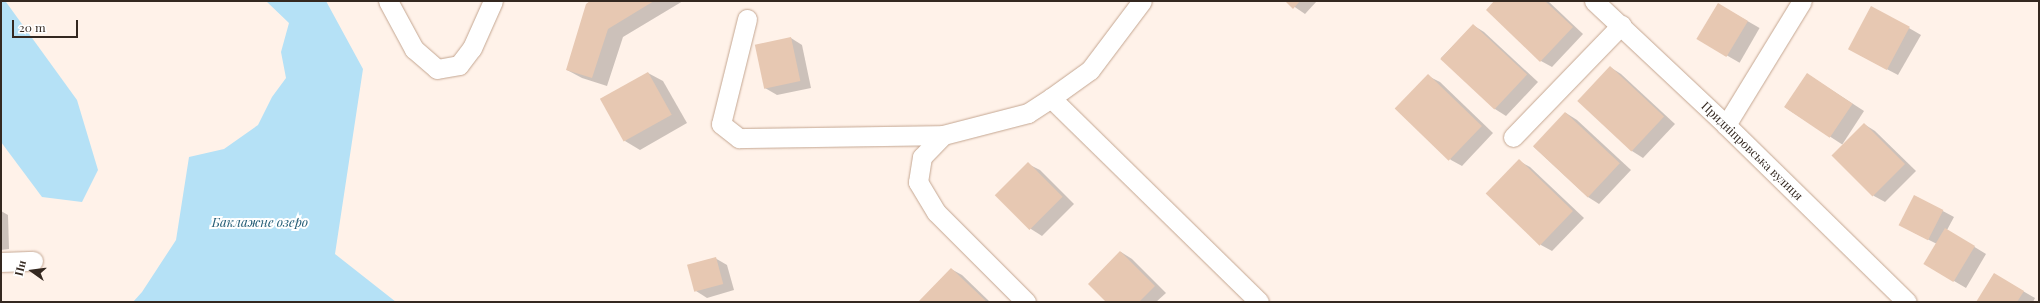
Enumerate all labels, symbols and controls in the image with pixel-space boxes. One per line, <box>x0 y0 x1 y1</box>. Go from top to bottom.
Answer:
scale bar <box>14 12 80 38</box>
text: 20 m <box>19 19 46 35</box>
street label: Придніпровська вулиця <box>1698 99 1806 203</box>
water label: Баклажне озеро <box>212 214 308 230</box>
north arrow <box>12 251 52 291</box>
text: Пн <box>11 258 29 277</box>

